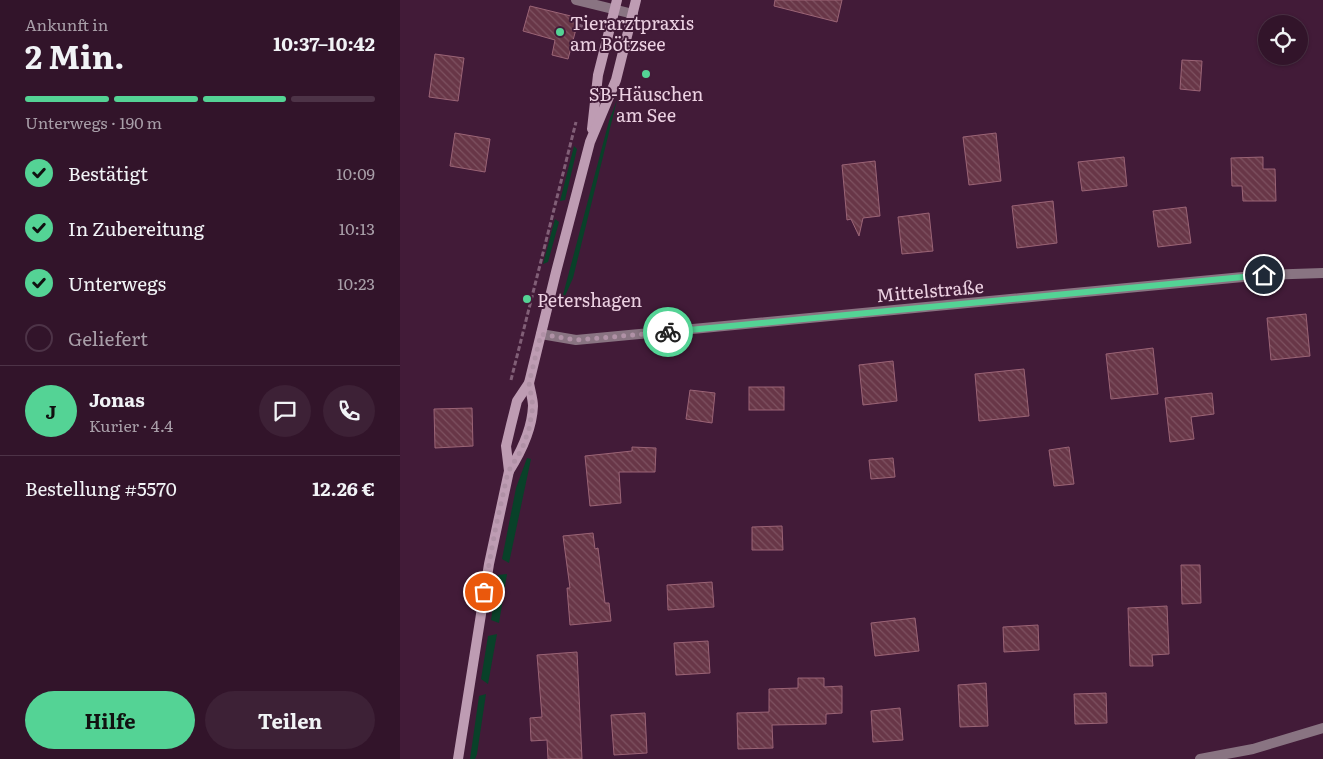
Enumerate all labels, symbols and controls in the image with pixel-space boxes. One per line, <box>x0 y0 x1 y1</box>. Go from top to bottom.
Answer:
place label: Tierarztpraxis am Bötzsee <box>570 9 694 57</box>
text: Ankunft in <box>25 12 108 36</box>
map controls <box>1258 15 1308 65</box>
button: locate <box>1258 15 1308 65</box>
marker: Tierarztpraxis am Bötzsee <box>554 26 566 38</box>
text: 10:37–10:42 <box>273 29 375 57</box>
text: 2 Min. <box>25 31 124 79</box>
marker: SB-Häuschen am See <box>640 68 652 80</box>
place label: SB-Häuschen am See <box>589 80 703 128</box>
text: Unterwegs · 190 m <box>25 110 162 134</box>
icon: check <box>25 159 53 187</box>
text: Bestätigt <box>68 159 148 187</box>
text: 10:09 <box>336 161 375 185</box>
icon: check <box>25 214 53 242</box>
text: In Zubereitung <box>68 214 204 242</box>
text: 10:13 <box>339 216 375 240</box>
pin <box>1243 254 1285 296</box>
icon: home <box>1250 261 1278 289</box>
icon: check <box>25 269 53 297</box>
text: Unterwegs <box>68 269 166 297</box>
text: 10:23 <box>337 271 375 295</box>
street label: Mittelstraße <box>875 272 985 308</box>
place label: Petershagen <box>537 286 642 313</box>
marker: Petershagen <box>521 293 533 305</box>
courier <box>643 307 693 357</box>
icon: bike <box>654 318 682 346</box>
text: Geliefert <box>68 324 148 352</box>
text: Jonas <box>89 385 145 413</box>
button: chat <box>259 385 311 437</box>
button: phone <box>323 385 375 437</box>
text: J <box>46 397 56 425</box>
text: Kurier · 4.4 <box>89 413 173 437</box>
text: Bestellung #5570 <box>25 474 177 502</box>
text: 12.26 € <box>312 474 375 502</box>
pin <box>463 571 505 613</box>
icon: bag <box>470 578 498 606</box>
button: Hilfe <box>25 691 195 749</box>
button: Teilen <box>205 691 375 749</box>

